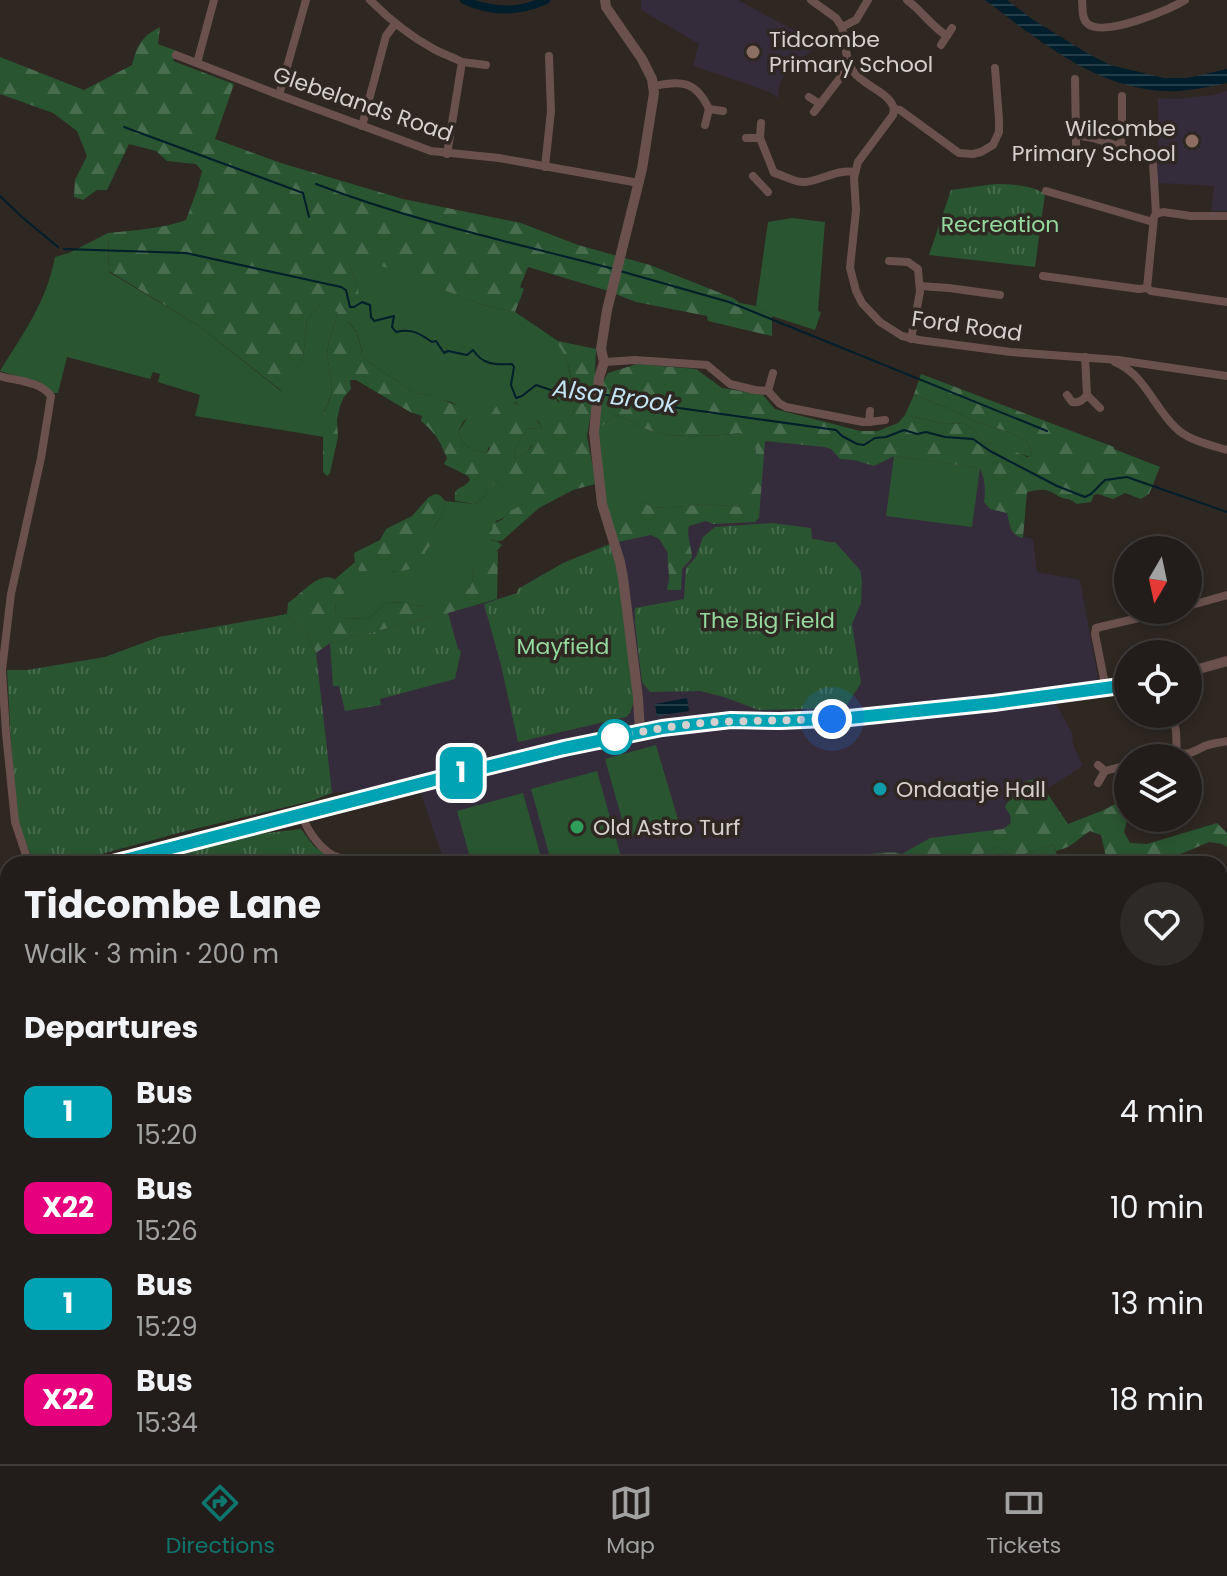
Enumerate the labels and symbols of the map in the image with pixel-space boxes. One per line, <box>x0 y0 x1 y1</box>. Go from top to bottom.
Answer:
place label: Tidcombe Primary School <box>769 24 933 80</box>
marker: Tidcombe Primary School <box>744 43 762 61</box>
street label: Glebelands Road <box>269 59 457 149</box>
place label: Wilcombe Primary School <box>1012 113 1176 169</box>
marker: Wilcombe Primary School <box>1183 132 1201 150</box>
park label: Recreation <box>941 209 1059 240</box>
street label: Ford Road <box>910 303 1024 349</box>
water label: Alsa Brook <box>550 371 681 421</box>
north arrow <box>1114 536 1202 624</box>
park label: The Big Field <box>699 605 835 636</box>
park label: Mayfield <box>517 631 609 662</box>
your location <box>812 699 852 739</box>
unlabelled marker <box>598 720 632 754</box>
line badge: 1 <box>435 747 487 799</box>
place label: Ondaatje Hall <box>896 774 1046 805</box>
marker: Ondaatje Hall <box>871 780 889 798</box>
place label: Old Astro Turf <box>593 812 740 843</box>
marker: Old Astro Turf <box>568 818 586 836</box>

